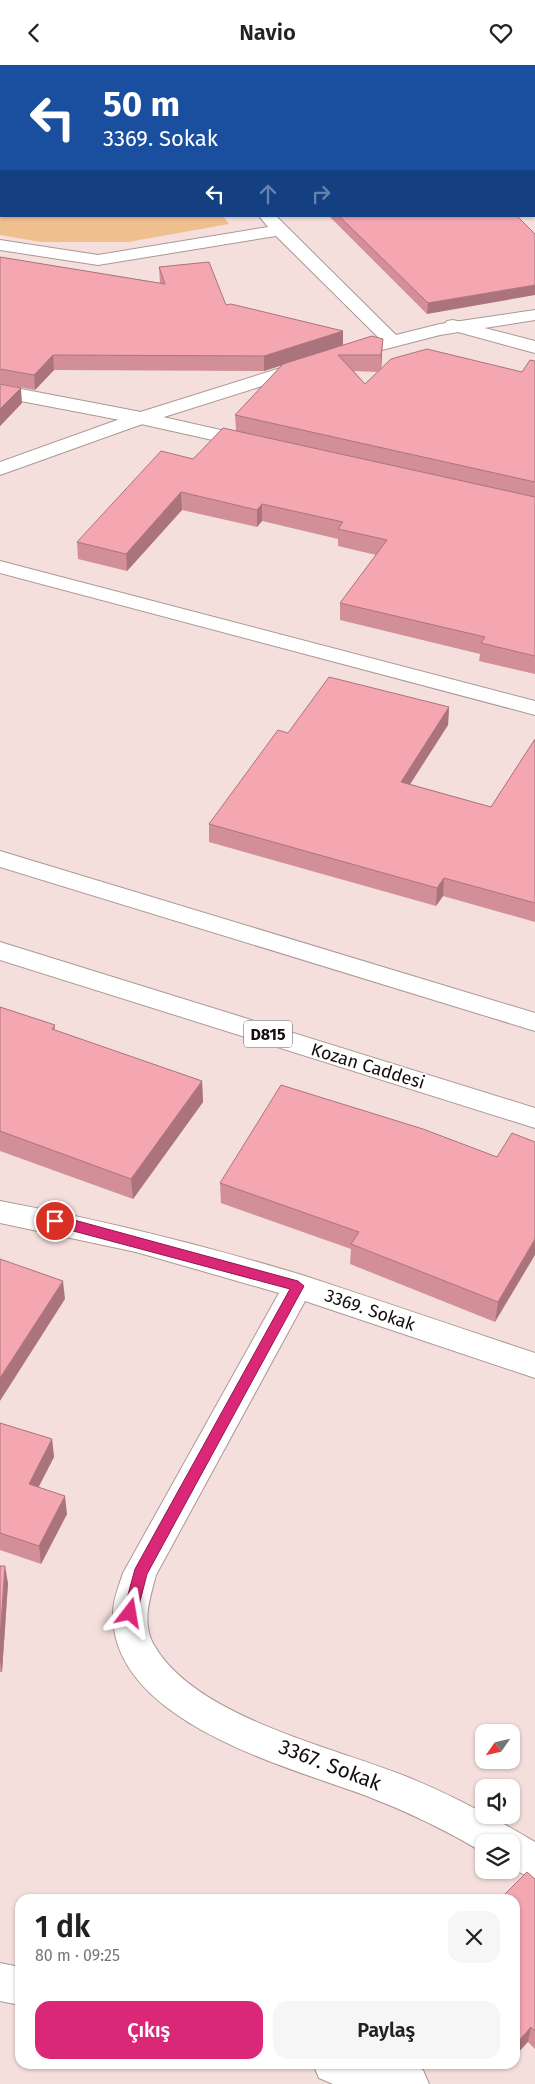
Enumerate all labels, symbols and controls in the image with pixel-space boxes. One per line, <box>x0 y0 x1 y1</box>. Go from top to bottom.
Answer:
icon: back <box>20 19 48 47</box>
text: Navio <box>239 19 296 46</box>
icon: heart <box>487 19 515 47</box>
text: 50 m <box>103 83 180 125</box>
icon: left <box>20 85 85 150</box>
text: 3369. Sokak <box>103 125 218 152</box>
icon: left <box>201 180 229 208</box>
icon: ahead <box>254 180 282 208</box>
icon: right <box>307 180 335 208</box>
road number: D815 <box>244 1021 292 1047</box>
street label: Kozan Caddesi <box>308 1038 428 1094</box>
pin <box>34 1200 76 1242</box>
icon: arrive <box>41 1207 69 1235</box>
street label: 3369. Sokak <box>322 1284 419 1336</box>
position arrow <box>103 1586 155 1638</box>
north arrow <box>475 1724 520 1769</box>
map controls <box>475 1724 520 1879</box>
street label: 3367. Sokak <box>275 1734 385 1797</box>
button: sound <box>475 1779 520 1824</box>
button: layers <box>475 1834 520 1879</box>
text: 1 dk <box>35 1909 90 1945</box>
button: close <box>448 1911 500 1963</box>
text: 80 m · 09:25 <box>35 1946 120 1965</box>
button: Çıkış <box>35 2001 263 2059</box>
button: Paylaş <box>273 2001 500 2059</box>

